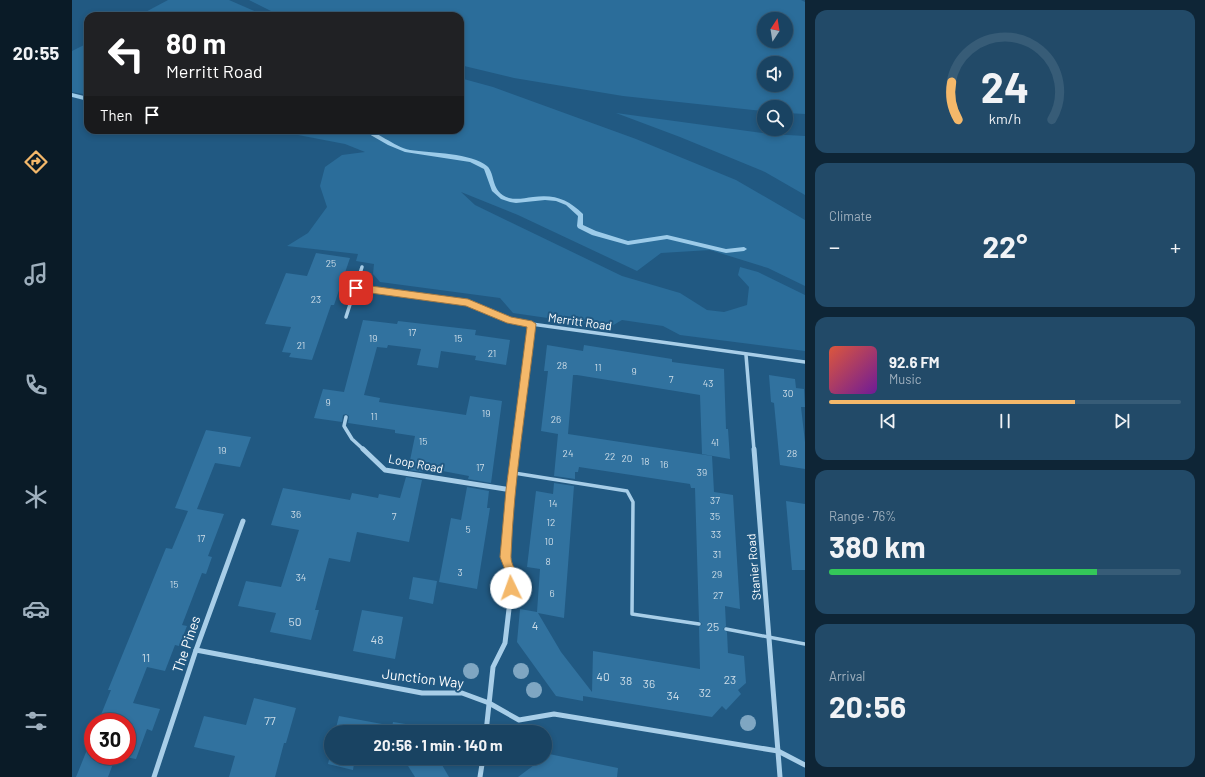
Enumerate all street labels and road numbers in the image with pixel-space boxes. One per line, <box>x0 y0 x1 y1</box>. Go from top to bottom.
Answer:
street label: Merritt Road <box>547 310 613 332</box>
street label: Loop Road <box>387 451 445 475</box>
street label: Stanier Road <box>743 533 763 601</box>
street label: The Pines <box>168 613 204 675</box>
street label: Junction Way <box>381 665 465 692</box>

